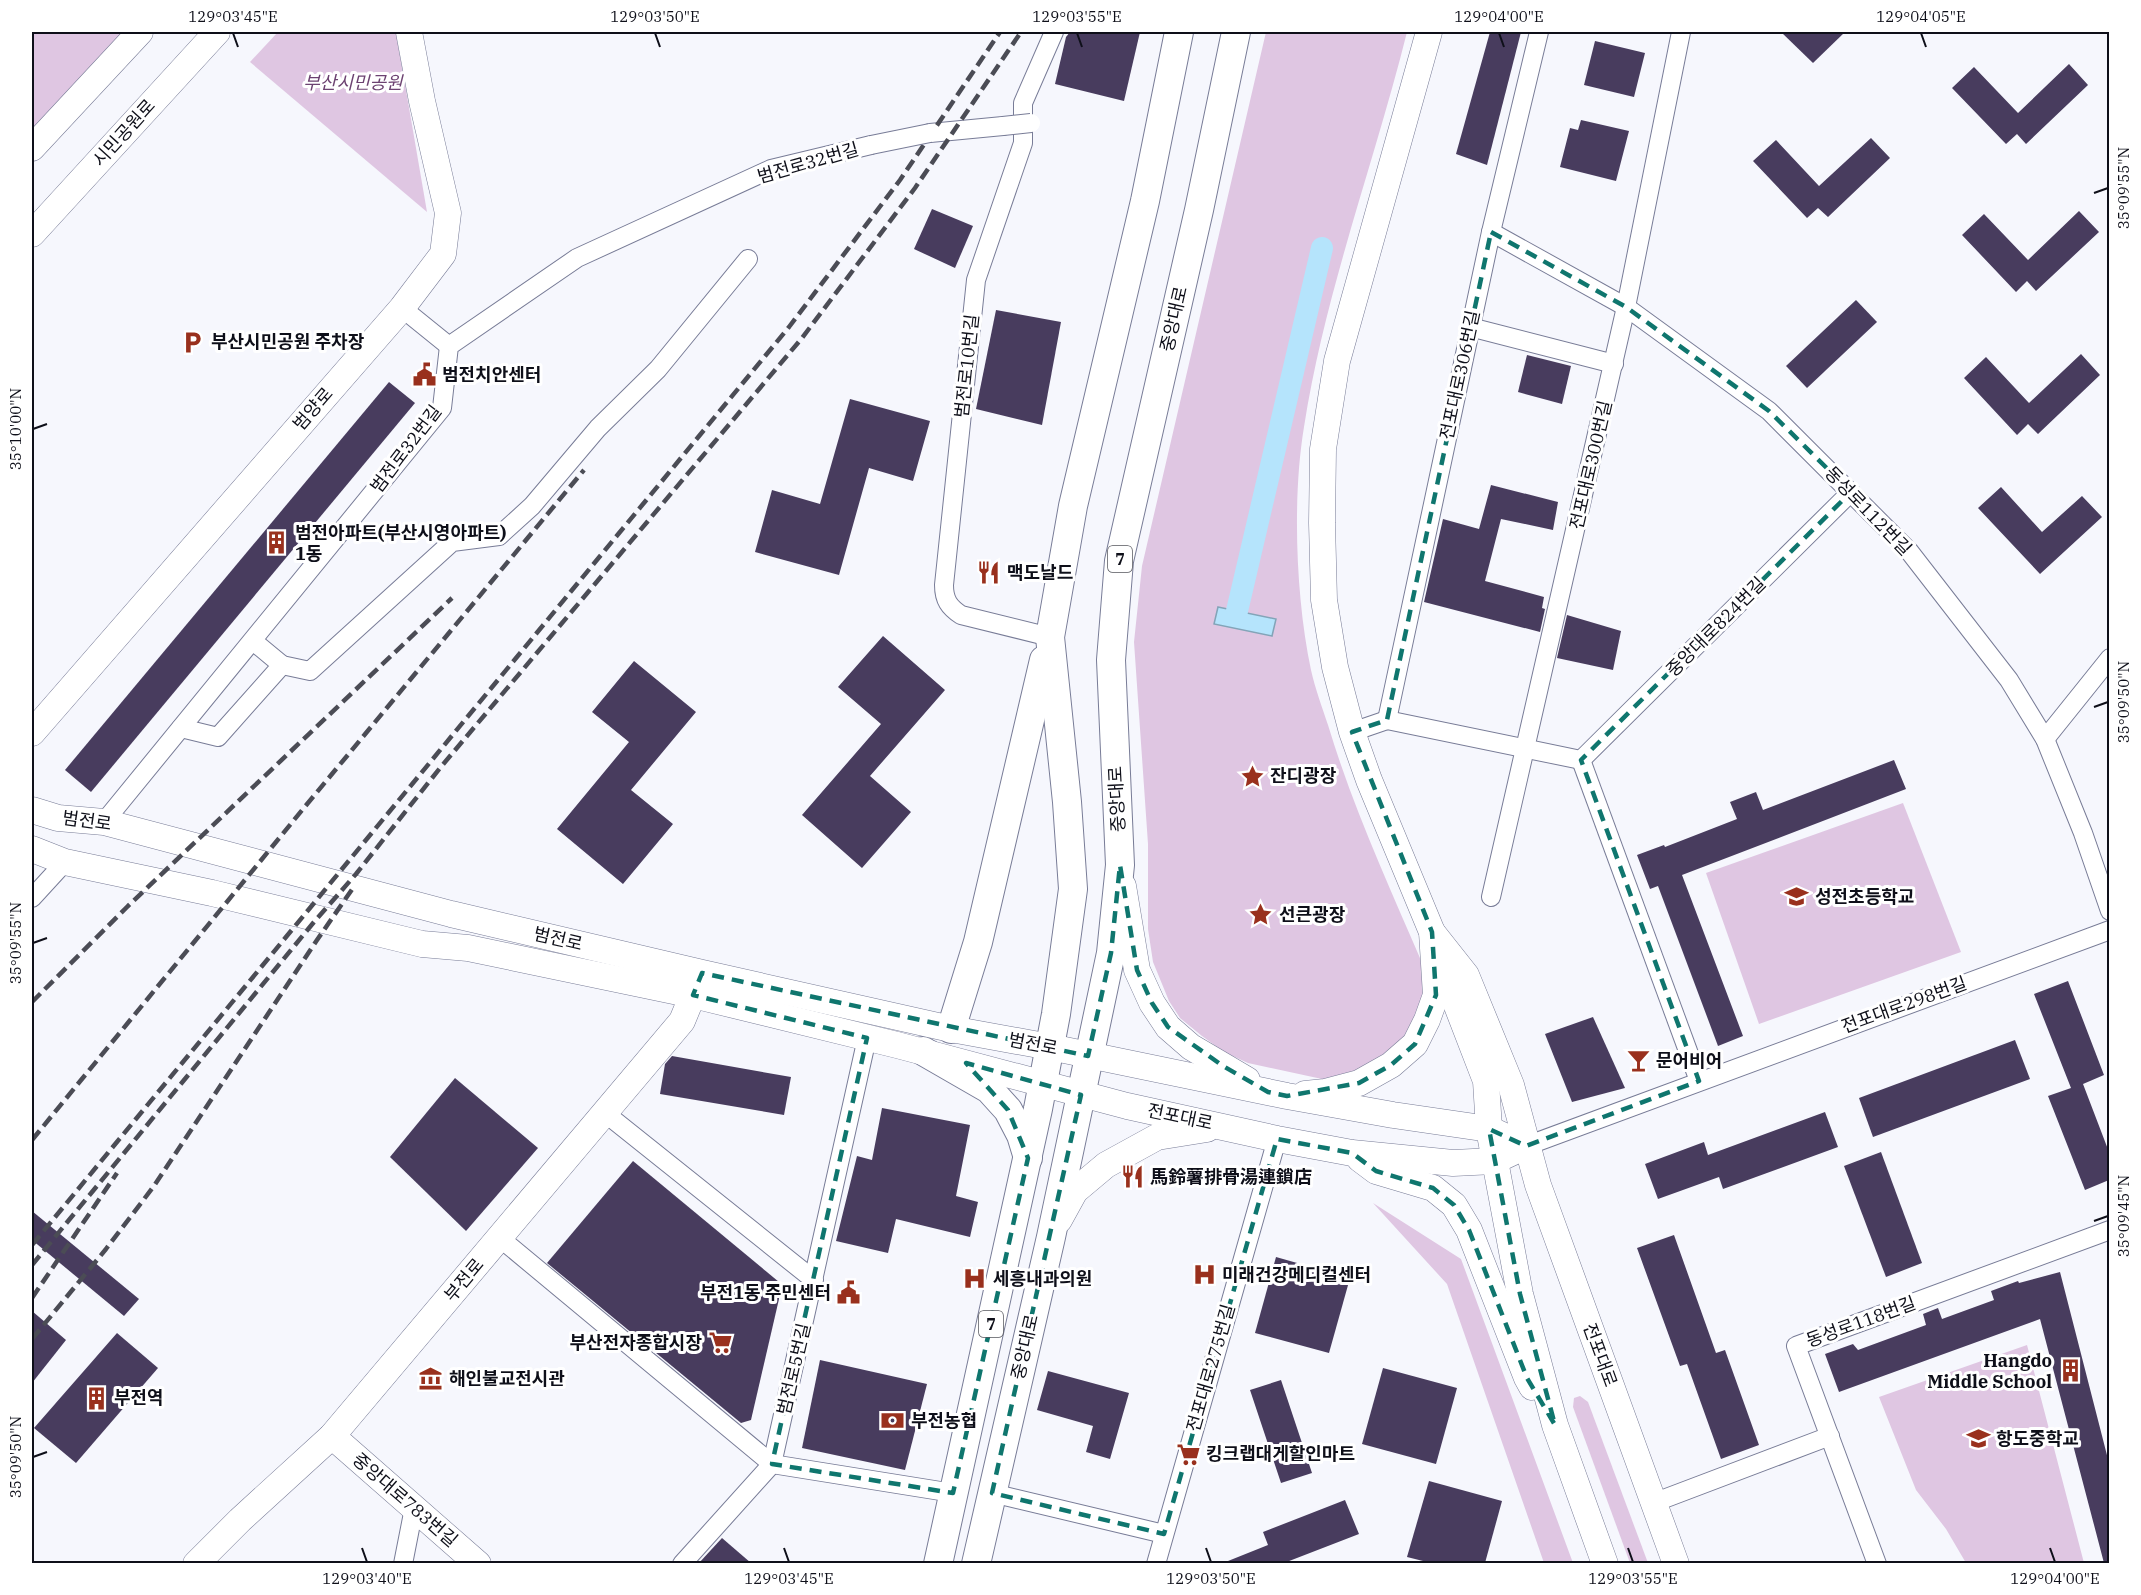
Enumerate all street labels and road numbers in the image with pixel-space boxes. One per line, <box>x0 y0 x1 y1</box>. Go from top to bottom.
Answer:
street label: 시민공원로 <box>87 94 160 171</box>
street label: 범전로32번길 <box>755 137 861 188</box>
street label: 중앙대로 <box>1155 284 1192 354</box>
street label: 전포대로306번길 <box>1435 308 1484 442</box>
street label: 범전로10번길 <box>950 313 983 419</box>
street label: 범양로 <box>288 382 338 435</box>
street label: 전포대로300번길 <box>1564 398 1617 532</box>
street label: 범전로32번길 <box>365 400 446 497</box>
street label: 동성로112번길 <box>1820 461 1917 560</box>
road number: 7 <box>1108 546 1132 572</box>
street label: 중앙대로824번길 <box>1661 572 1770 681</box>
street label: 중앙대로 <box>1103 765 1130 833</box>
street label: 범전로 <box>61 806 113 835</box>
street label: 범전로 <box>531 922 585 955</box>
street label: 전포대로298번길 <box>1838 971 1970 1038</box>
street label: 범전로 <box>1007 1027 1060 1060</box>
street label: 전포대로 <box>1145 1098 1215 1135</box>
street label: 부전로 <box>439 1253 488 1306</box>
street label: 동성로118번길 <box>1803 1291 1919 1352</box>
street label: 전포대로275번길 <box>1181 1301 1240 1434</box>
road number: 7 <box>979 1311 1003 1337</box>
street label: 중앙대로 <box>1006 1312 1043 1382</box>
street label: 전포대로 <box>1578 1320 1623 1390</box>
street label: 범전로5번길 <box>772 1321 815 1417</box>
street label: 중앙대로783번길 <box>348 1448 463 1552</box>

